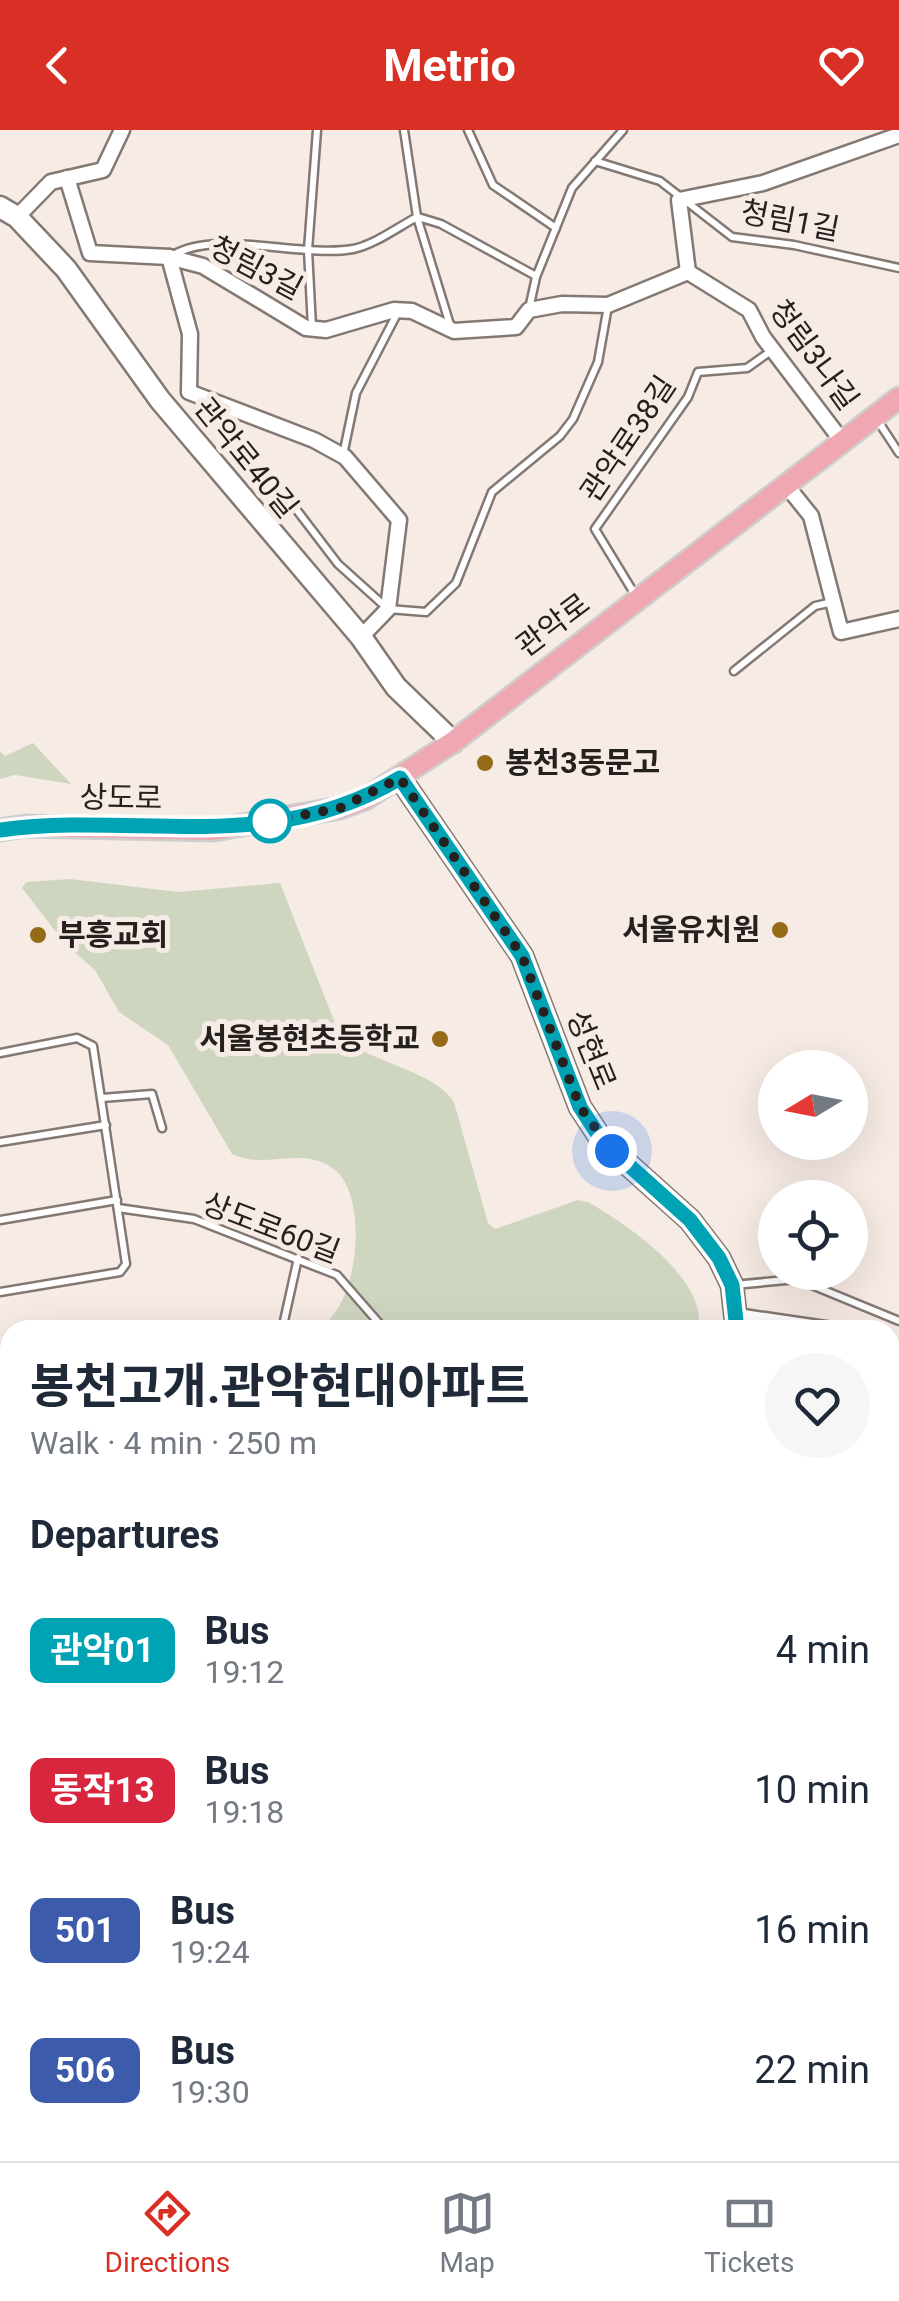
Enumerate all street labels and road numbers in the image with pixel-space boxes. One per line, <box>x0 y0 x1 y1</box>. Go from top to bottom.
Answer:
street label: 청림1길 <box>738 194 842 247</box>
street label: 청림3길 <box>204 229 308 306</box>
street label: 청림3나길 <box>763 293 866 416</box>
street label: 관악로38길 <box>573 369 682 508</box>
street label: 관악로40길 <box>187 391 305 525</box>
street label: 관악로 <box>509 586 596 663</box>
street label: 상도로 <box>79 779 163 816</box>
street label: 성현로 <box>560 1005 623 1095</box>
street label: 상도로60길 <box>198 1185 345 1270</box>

